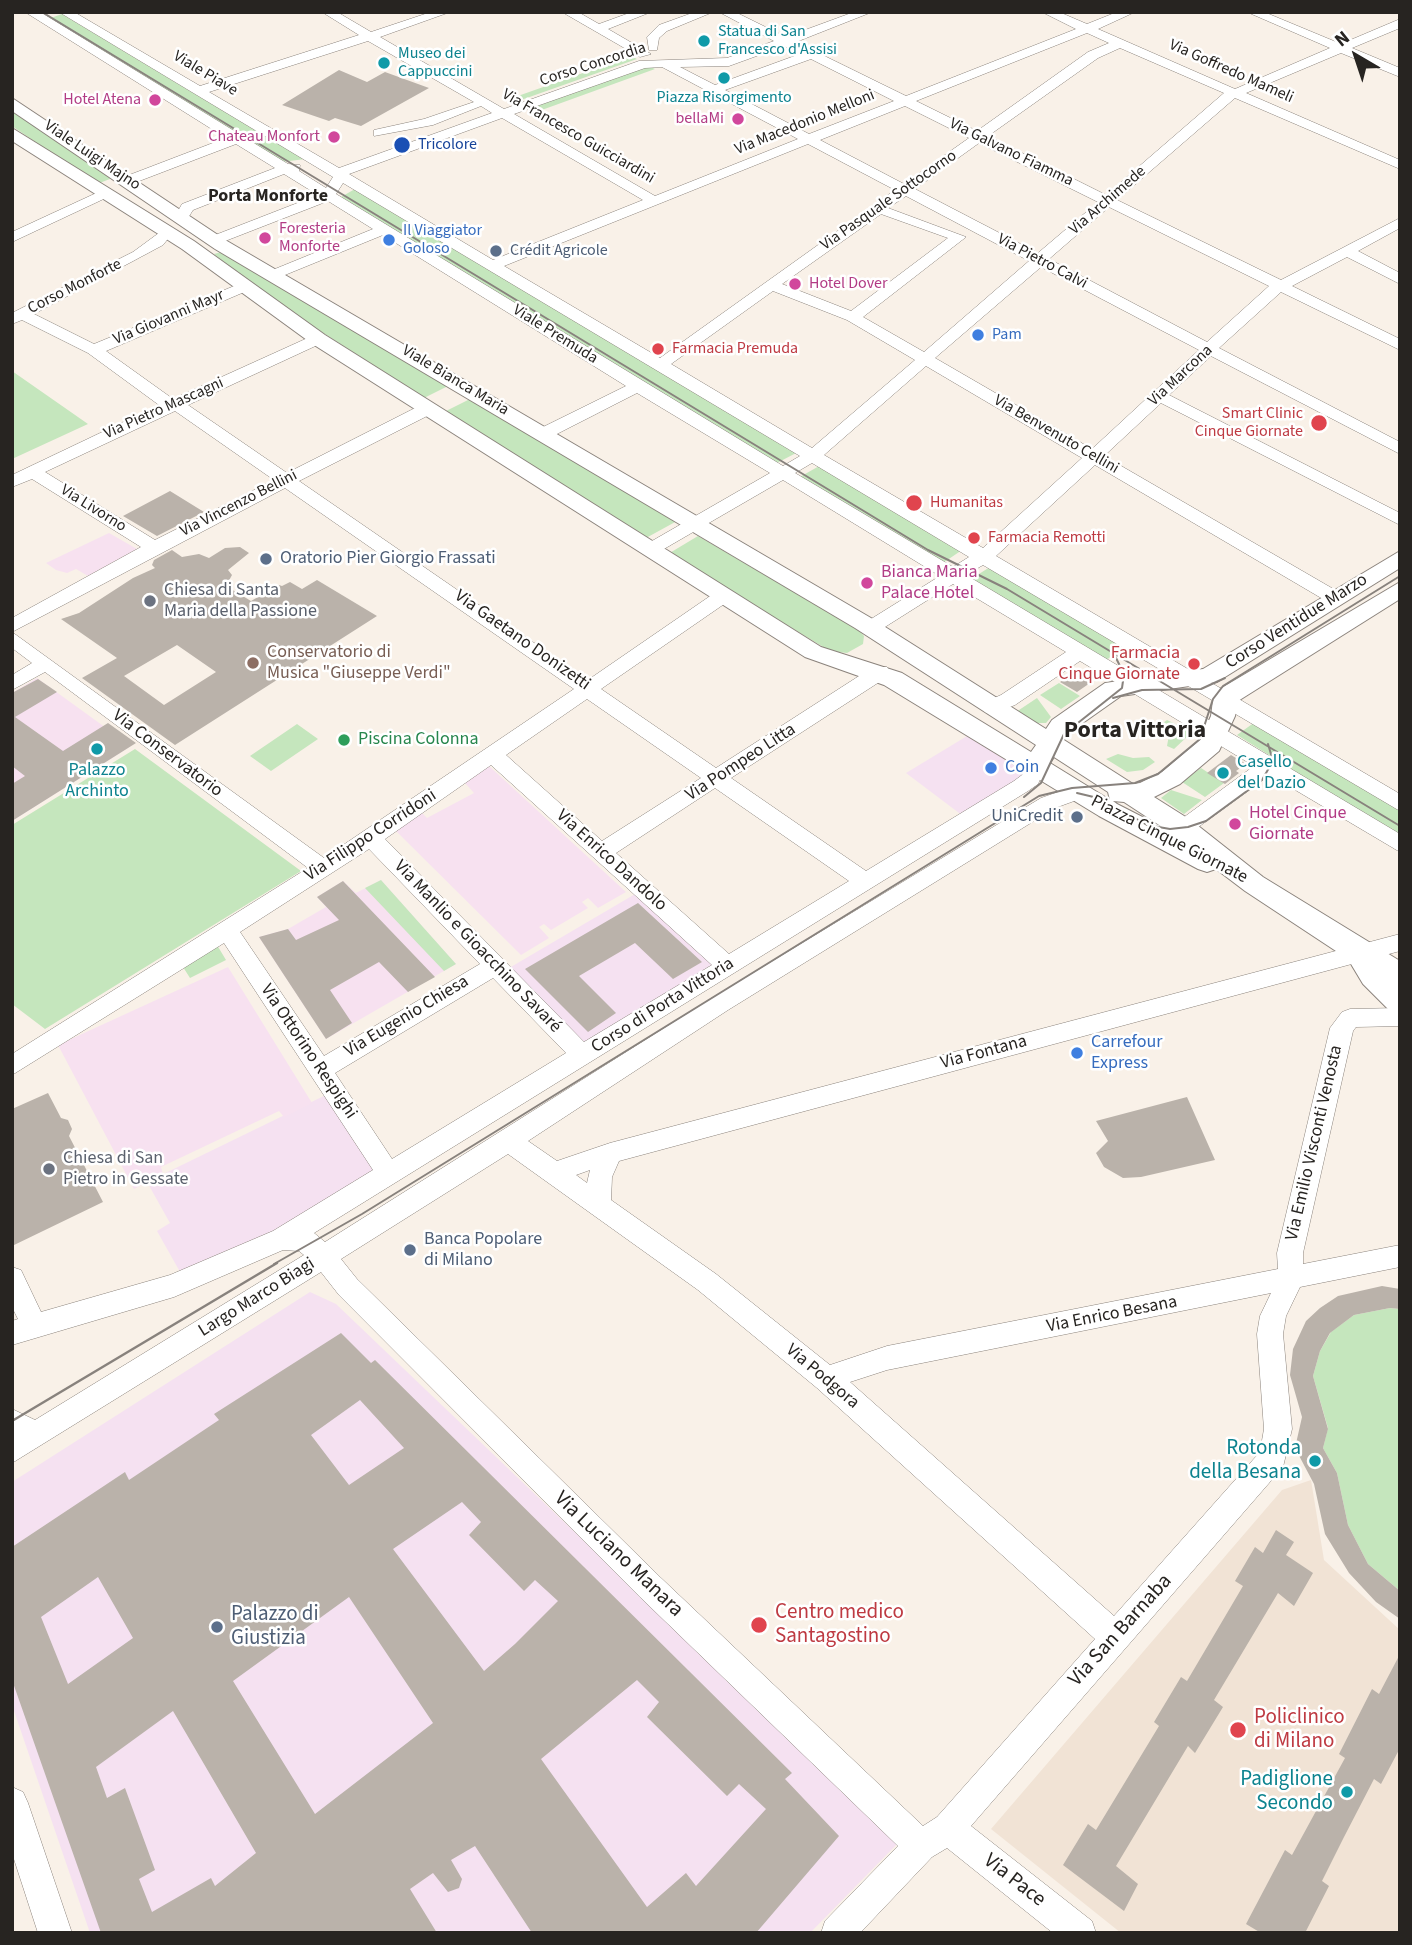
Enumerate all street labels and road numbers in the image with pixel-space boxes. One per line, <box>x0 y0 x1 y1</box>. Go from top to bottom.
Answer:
street label: Via Goffredo Mameli <box>1166 36 1296 108</box>
street label: Corso Concordia <box>538 39 648 91</box>
street label: Viale Piave <box>169 47 241 101</box>
street label: Via Francesco Guicciardini <box>498 85 658 189</box>
street label: Via Macedonio Melloni <box>732 86 878 160</box>
street label: Via Galvano Fiamma <box>946 115 1076 191</box>
street label: Viale Luigi Majno <box>40 117 144 195</box>
street label: Via Pasquale Sottocorno <box>817 147 961 255</box>
street label: Via Archimede <box>1066 162 1150 240</box>
street label: Via Pietro Calvi <box>994 230 1090 294</box>
street label: Corso Monforte <box>25 255 125 319</box>
street label: Via Giovanni Mayr <box>111 286 227 350</box>
street label: Viale Premuda <box>509 301 601 369</box>
street label: Via Marcona <box>1145 341 1217 411</box>
street label: Viale Bianca Maria <box>398 342 512 420</box>
street label: Via Pietro Mascagni <box>101 374 227 444</box>
street label: Via Benvenuto Cellini <box>990 391 1122 479</box>
street label: Via Vincenzo Bellini <box>177 466 301 542</box>
street label: Via Livorno <box>56 481 130 537</box>
street label: Corso Ventidue Marzo <box>1222 570 1372 674</box>
street label: Via Gaetano Donizetti <box>450 586 594 696</box>
street label: Via Conservatorio <box>108 706 226 802</box>
street label: Via Pompeo Litta <box>682 719 800 807</box>
street label: Via Filippo Corridoni <box>301 785 441 887</box>
street label: Piazza Cinque Giornate <box>1087 791 1251 889</box>
street label: Via Enrico Dandolo <box>551 806 671 916</box>
street label: Via Manlio e Gioacchino Savaré <box>389 856 565 1038</box>
street label: Corso di Porta Vittoria <box>588 953 738 1059</box>
street label: Via Eugenio Chiesa <box>341 971 473 1063</box>
street label: Via Ottorino Respighi <box>255 981 361 1123</box>
street label: Via Fontana <box>939 1031 1029 1075</box>
street label: Via Emilio Visconti Venosta <box>1282 1043 1348 1243</box>
street label: Largo Marco Biagi <box>195 1254 319 1342</box>
street label: Via Enrico Besana <box>1045 1292 1179 1338</box>
street label: Via Podgora <box>781 1340 863 1414</box>
street label: Via Luciano Manara <box>548 1487 688 1623</box>
street label: Via San Barnaba <box>1064 1570 1178 1692</box>
street label: Via Pace <box>978 1849 1050 1913</box>

